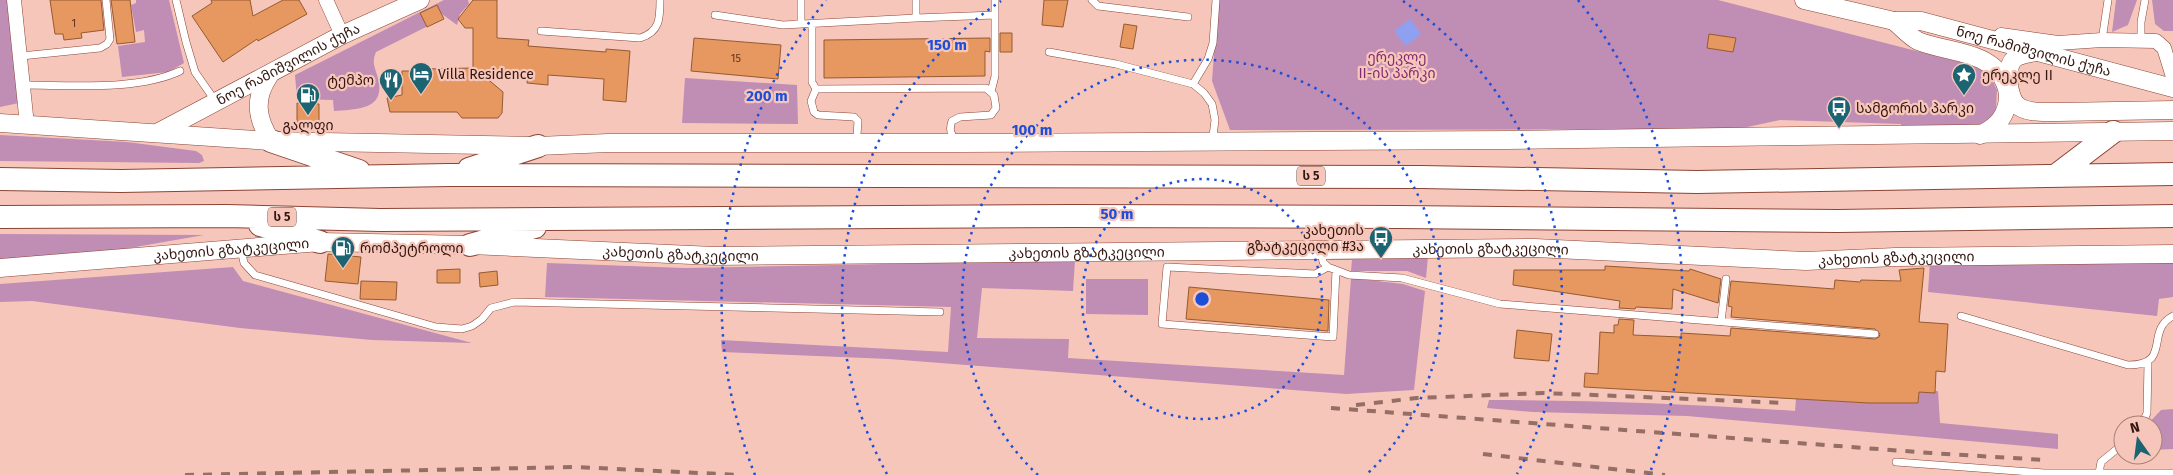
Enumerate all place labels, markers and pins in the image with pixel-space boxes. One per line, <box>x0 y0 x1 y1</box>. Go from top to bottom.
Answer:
hotel icon: Villa Residence <box>408 61 434 95</box>
place icon: ერეკლე II <box>1951 62 1977 96</box>
place label: Villa Residence <box>438 66 534 83</box>
restaurant icon: ტემპო <box>378 67 404 101</box>
place label: ერეკლე II <box>1982 67 2053 84</box>
place label: ტემპო <box>327 72 374 89</box>
fuel station icon: გალფი <box>295 82 321 116</box>
bus stop icon: სამგორის პარკი <box>1826 95 1852 129</box>
place label: სამგორის პარკი <box>1856 100 1974 117</box>
place label: გალფი <box>282 117 334 134</box>
place label: კახეთის გზატკეცილი #3ა <box>1247 222 1364 255</box>
bus stop icon: კახეთის გზატკეცილი #3ა <box>1368 225 1394 259</box>
fuel station icon: რომპეტროლი <box>330 235 356 269</box>
place label: რომპეტროლი <box>360 240 464 257</box>
centre of rings <box>1193 290 1211 308</box>

